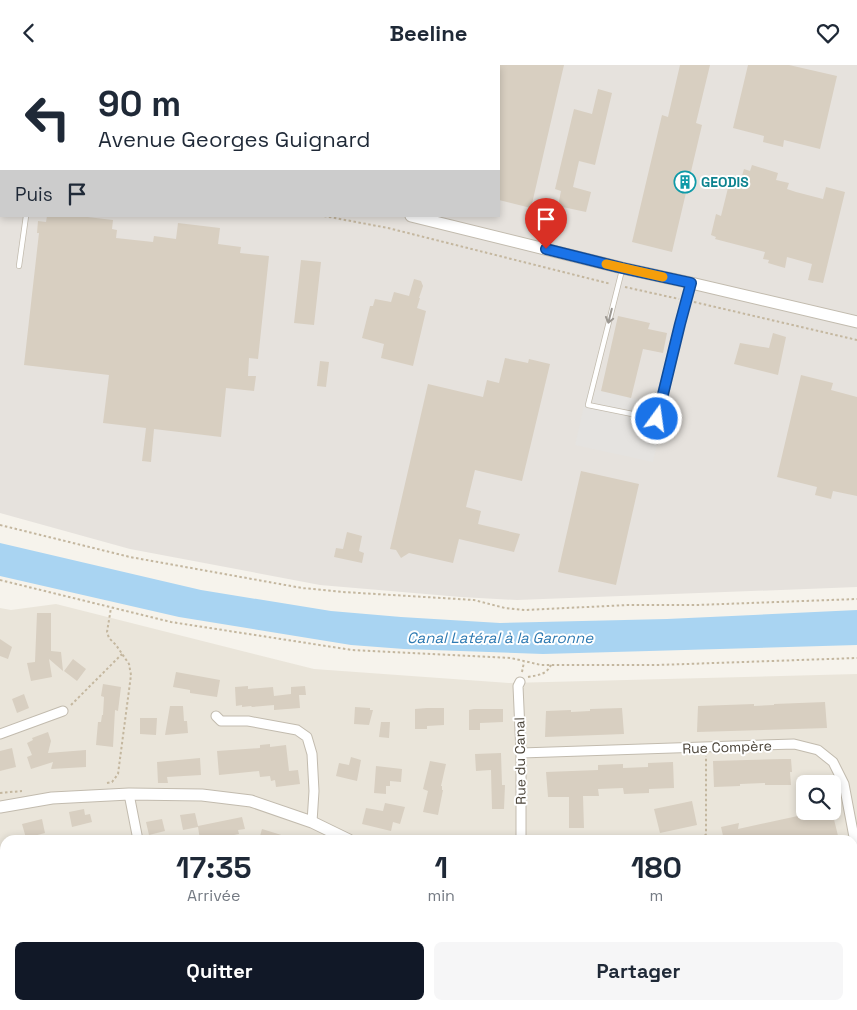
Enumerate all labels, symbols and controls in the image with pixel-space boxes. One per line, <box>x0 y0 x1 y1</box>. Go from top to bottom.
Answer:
icon: back <box>15 19 43 47</box>
text: Beeline <box>390 19 467 47</box>
icon: heart <box>814 19 842 47</box>
text: 90 m <box>98 82 181 126</box>
icon: left <box>15 85 80 150</box>
text: Avenue Georges Guignard <box>98 125 371 153</box>
building icon: GEODIS <box>673 170 697 194</box>
place label: GEODIS <box>701 173 749 191</box>
icon: arrive <box>63 180 91 208</box>
text: Puis <box>15 182 53 207</box>
pin <box>525 198 567 249</box>
icon: arrive <box>532 205 560 233</box>
one-way arrow <box>605 307 614 323</box>
position arrow <box>630 392 682 444</box>
water label: Canal Latéral à la Garonne <box>407 628 594 647</box>
street label: Rue du Canal <box>510 717 530 805</box>
street label: Rue Compère <box>682 736 772 758</box>
map controls <box>796 775 841 820</box>
button: search <box>796 775 841 820</box>
text: 17:35 <box>176 848 251 887</box>
text: 1 <box>434 848 448 887</box>
text: 180 <box>631 848 682 887</box>
text: Arrivée <box>187 885 240 906</box>
text: min <box>427 885 455 906</box>
text: m <box>650 885 663 906</box>
button: Quitter <box>15 942 424 1000</box>
button: Partager <box>434 942 843 1000</box>

